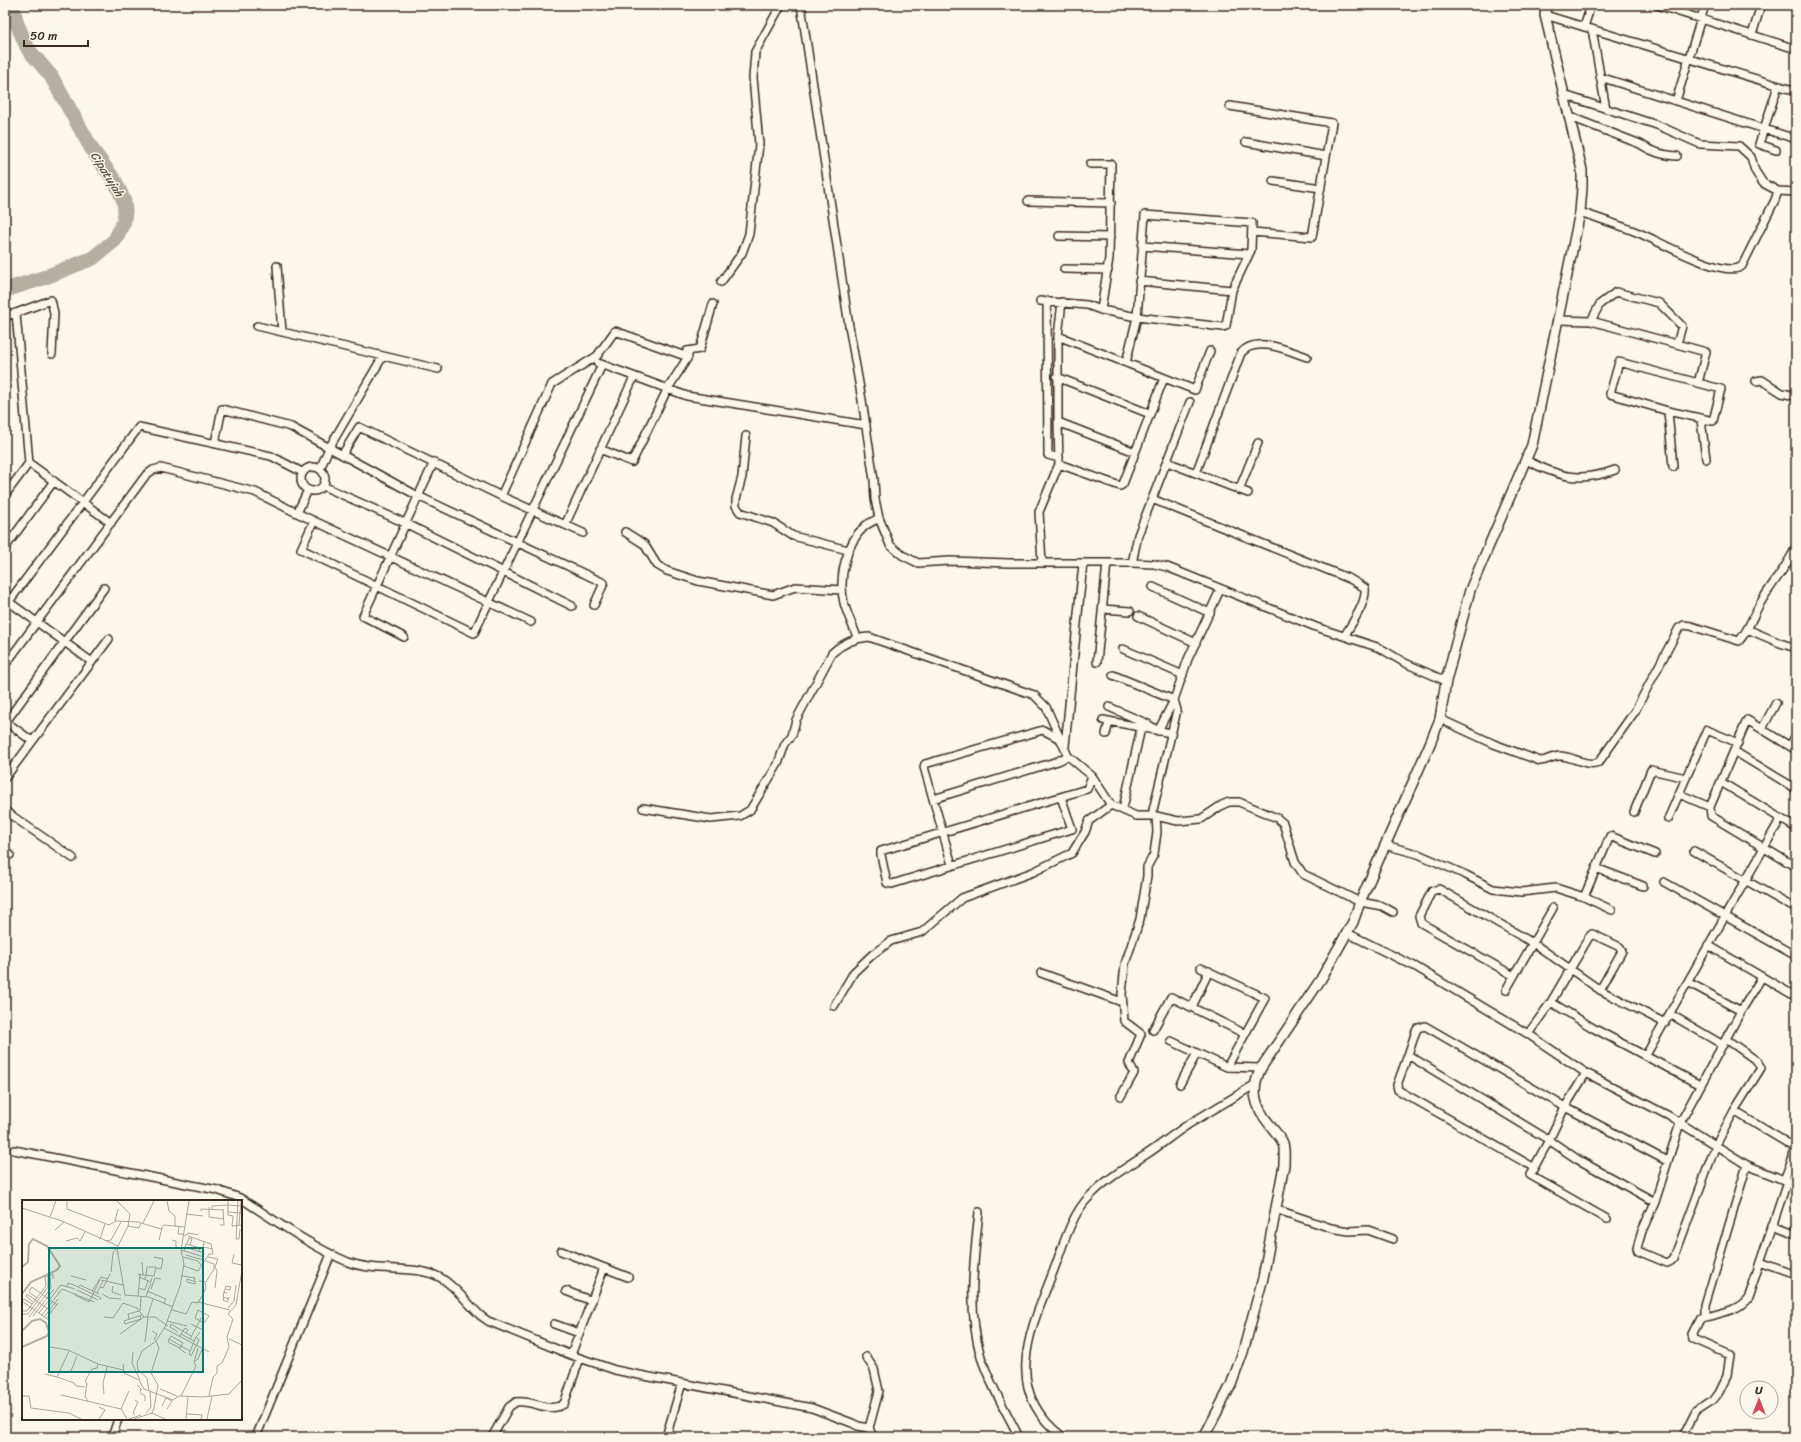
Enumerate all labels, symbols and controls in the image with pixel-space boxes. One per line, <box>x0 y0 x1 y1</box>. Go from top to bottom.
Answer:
scale bar <box>24 22 88 48</box>
text: 50 m <box>30 25 57 47</box>
water label: Cipatujah <box>84 147 131 203</box>
inset map <box>22 1200 242 1420</box>
north arrow <box>1739 1380 1779 1420</box>
text: U <box>1755 1381 1763 1400</box>

